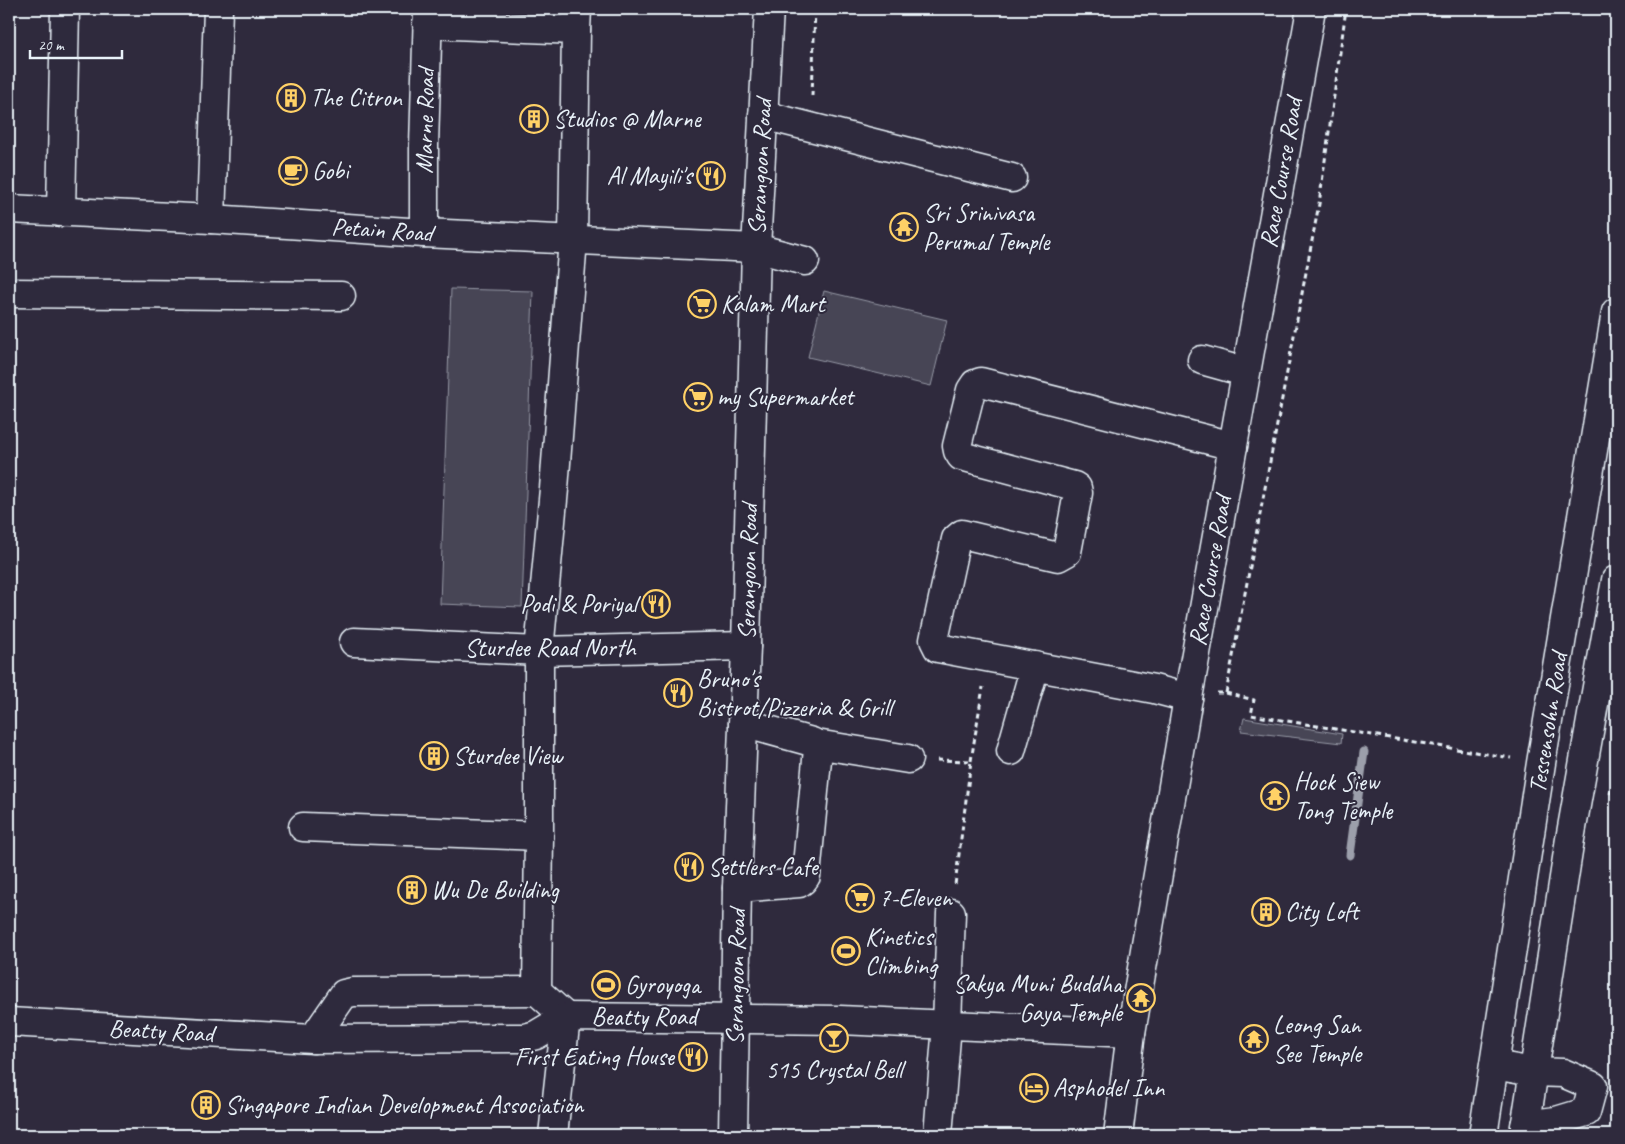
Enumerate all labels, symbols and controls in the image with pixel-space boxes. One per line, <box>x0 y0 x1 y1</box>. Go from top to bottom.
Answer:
scale bar <box>30 28 122 60</box>
text: 20 m <box>38 36 65 55</box>
street label: Marne Road <box>408 65 442 174</box>
place label: The Citron <box>310 82 403 114</box>
building icon: The Citron <box>276 83 306 113</box>
street label: Race Course Road <box>1252 91 1311 250</box>
street label: Serangoon Road <box>740 94 780 236</box>
place label: Studios @ Marne <box>553 103 702 135</box>
building icon: Studios @ Marne <box>519 104 549 134</box>
place label: Gobi <box>312 155 352 187</box>
cafe icon: Gobi <box>278 156 308 186</box>
place label: Al Mayili's <box>607 160 694 192</box>
restaurant icon: Al Mayili's <box>696 161 726 191</box>
place label: Sri Srinivasa Perumal Temple <box>923 197 1051 258</box>
street label: Petain Road <box>330 211 437 250</box>
temple icon: Sri Srinivasa Perumal Temple <box>889 212 919 242</box>
place label: Kalam Mart <box>721 288 827 320</box>
supermarket icon: Kalam Mart <box>687 289 717 319</box>
place label: my Supermarket <box>717 381 856 413</box>
supermarket icon: my Supermarket <box>683 382 713 412</box>
street label: Race Course Road <box>1181 489 1240 648</box>
street label: Serangoon Road <box>731 500 765 640</box>
place label: Podi & Poriyal <box>520 588 642 620</box>
restaurant icon: Podi & Poriyal <box>641 589 671 619</box>
street label: Sturdee Road North <box>464 632 637 664</box>
street label: Tessensohn Road <box>1521 646 1576 795</box>
place label: Bruno's Bistrot/Pizzeria & Grill <box>697 663 896 724</box>
restaurant icon: Bruno's Bistrot/Pizzeria & Grill <box>663 678 693 708</box>
place label: Sturdee View <box>453 740 564 772</box>
building icon: Sturdee View <box>419 741 449 771</box>
place label: Hock Siew Tong Temple <box>1294 766 1394 827</box>
temple icon: Hock Siew Tong Temple <box>1260 781 1290 811</box>
place label: Settlers Cafe <box>708 851 820 883</box>
restaurant icon: Settlers Cafe <box>674 852 704 882</box>
place label: Wu De Building <box>431 874 560 906</box>
building icon: Wu De Building <box>397 875 427 905</box>
place label: 7-Eleven <box>879 882 953 914</box>
supermarket icon: 7-Eleven <box>845 883 875 913</box>
place label: City Loft <box>1285 896 1361 928</box>
building icon: City Loft <box>1251 897 1281 927</box>
street label: Serangoon Road <box>719 905 753 1045</box>
place label: Kinetics Climbing <box>865 921 939 982</box>
sports icon: Kinetics Climbing <box>831 936 861 966</box>
place label: Sakya Muni Buddha Gaya Temple <box>953 968 1125 1029</box>
place label: Gyroyoga <box>625 969 703 1001</box>
sports icon: Gyroyoga <box>591 970 621 1000</box>
temple icon: Sakya Muni Buddha Gaya Temple <box>1126 983 1156 1013</box>
street label: Beatty Road <box>591 1001 701 1033</box>
place label: Leong San See Temple <box>1273 1009 1363 1070</box>
street label: Beatty Road <box>108 1012 218 1050</box>
bar icon: 515 Crystal Bell <box>819 1023 849 1053</box>
temple icon: Leong San See Temple <box>1239 1024 1269 1054</box>
place label: First Eating House <box>515 1041 676 1073</box>
restaurant icon: First Eating House <box>678 1042 708 1072</box>
place label: 515 Crystal Bell <box>766 1054 907 1086</box>
place label: Asphodel Inn <box>1053 1072 1165 1104</box>
hotel icon: Asphodel Inn <box>1019 1073 1049 1103</box>
place label: Singapore Indian Development Association <box>225 1089 585 1121</box>
building icon: Singapore Indian Development Association <box>191 1090 221 1120</box>

